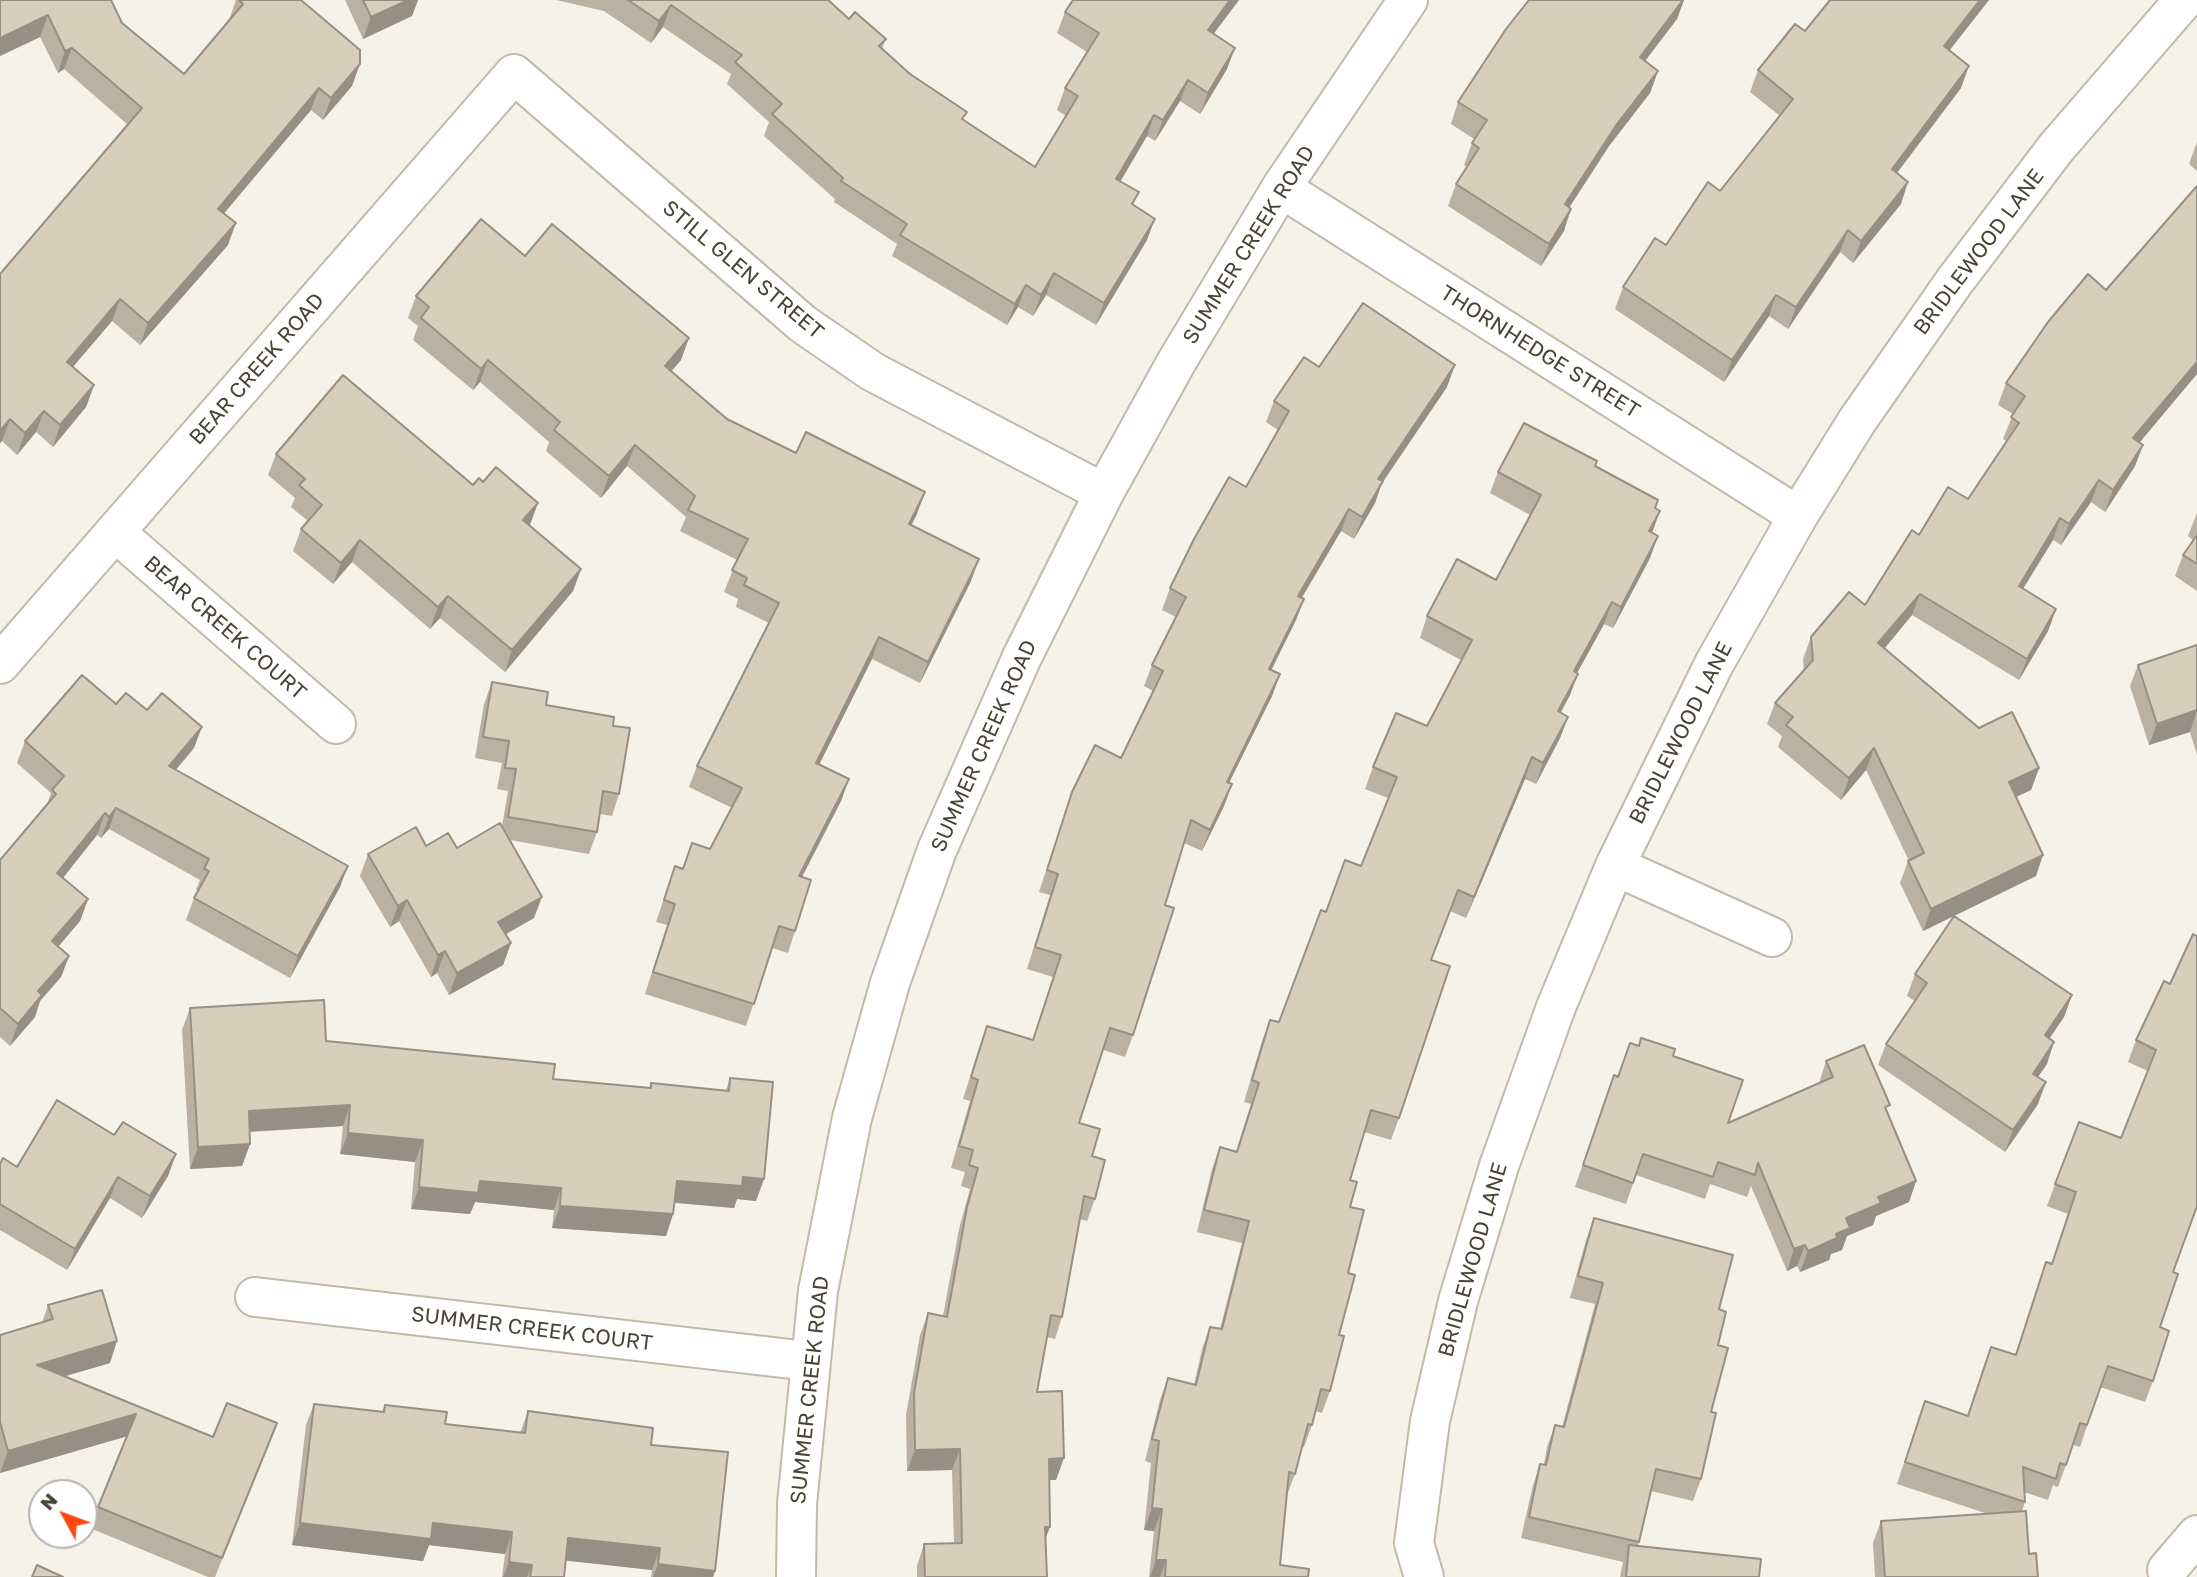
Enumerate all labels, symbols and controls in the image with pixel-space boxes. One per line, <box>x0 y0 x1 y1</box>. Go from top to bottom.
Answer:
street label: SUMMER CREEK ROAD <box>1178 141 1320 349</box>
street label: BRIDLEWOOD LANE <box>1909 164 2049 340</box>
street label: STILL GLEN STREET <box>657 195 829 345</box>
street label: THORNHEDGE STREET <box>1436 280 1644 424</box>
street label: BEAR CREEK ROAD <box>184 288 330 450</box>
street label: BEAR CREEK COURT <box>139 551 311 705</box>
street label: SUMMER CREEK ROAD <box>926 636 1042 856</box>
street label: BRIDLEWOOD LANE <box>1624 638 1738 828</box>
street label: BRIDLEWOOD LANE <box>1433 1160 1513 1360</box>
street label: SUMMER CREEK ROAD <box>785 1275 835 1505</box>
street label: SUMMER CREEK COURT <box>410 1302 654 1356</box>
north arrow <box>28 1479 98 1549</box>
text: N <box>35 1488 62 1514</box>

